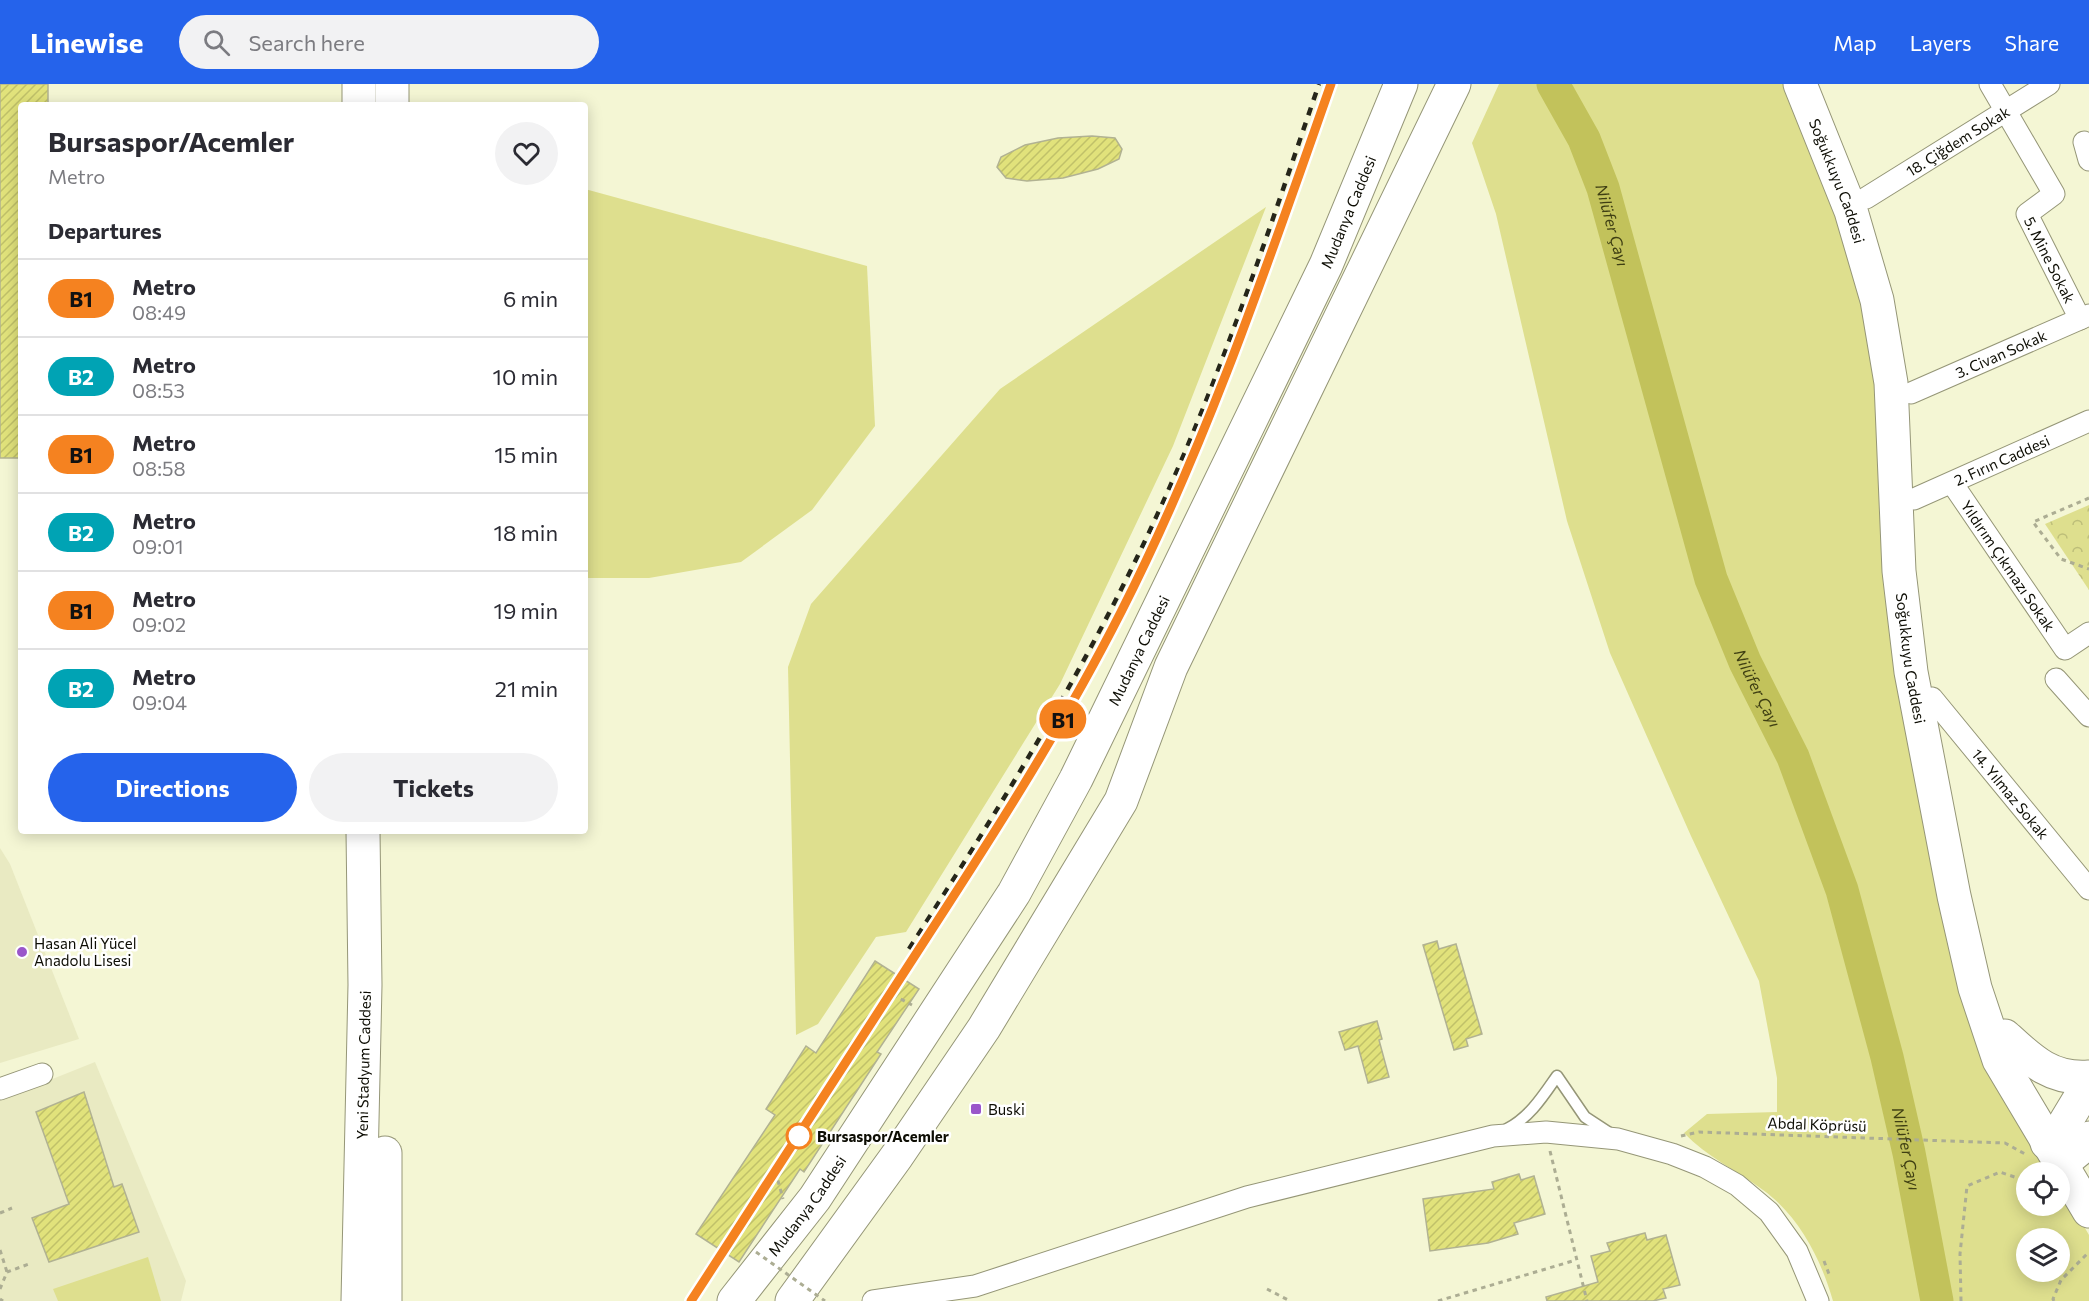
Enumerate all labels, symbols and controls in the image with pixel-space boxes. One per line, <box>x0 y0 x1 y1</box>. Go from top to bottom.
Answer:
search box <box>179 15 599 69</box>
text: Linewise <box>30 25 143 59</box>
icon: search <box>200 26 233 59</box>
text: Search here <box>248 29 365 56</box>
text: Map <box>1833 30 1877 55</box>
text: Layers <box>1910 30 1972 55</box>
text: Share <box>2005 30 2059 55</box>
street label: 18. Çiğdem Sokak <box>1903 102 2013 180</box>
street label: Soğukkuyu Caddesi <box>1806 116 1869 245</box>
button: heart <box>495 122 558 185</box>
text: Bursaspor/Acemler <box>48 124 294 158</box>
street label: Mudanya Caddesi <box>1317 153 1379 271</box>
text: Metro <box>48 164 105 188</box>
water label: Nilüfer Çayı <box>1593 182 1634 268</box>
street label: 5. Mine Sokak <box>2021 213 2079 306</box>
text: Departures <box>48 217 162 244</box>
text: Metro <box>132 273 196 300</box>
text: 6 min <box>503 285 558 312</box>
text: B1 <box>69 286 93 311</box>
text: 08:49 <box>132 300 186 324</box>
street label: 3. Civan Sokak <box>1952 326 2049 382</box>
text: Metro <box>132 351 196 378</box>
text: 10 min <box>493 363 558 390</box>
text: B2 <box>68 364 94 389</box>
text: 08:53 <box>132 378 185 402</box>
text: Metro <box>132 429 196 456</box>
street label: 2. Fırın Caddesi <box>1951 431 2052 489</box>
text: 15 min <box>494 441 558 468</box>
text: B1 <box>69 442 93 467</box>
text: 08:58 <box>132 456 186 480</box>
street label: Yıldırım Çıkmazı Sokak <box>1957 497 2059 634</box>
text: Metro <box>132 507 196 534</box>
text: 18 min <box>494 519 558 546</box>
text: B2 <box>68 520 94 545</box>
text: 09:01 <box>132 534 184 558</box>
text: Metro <box>132 585 196 612</box>
street label: Mudanya Caddesi <box>1104 592 1173 708</box>
street label: Soğukkuyu Caddesi <box>1893 592 1930 725</box>
text: 19 min <box>494 597 558 624</box>
text: B1 <box>69 598 93 623</box>
text: 09:02 <box>132 612 186 636</box>
water label: Nilüfer Çayı <box>1731 646 1786 730</box>
text: Metro <box>132 663 196 690</box>
text: 21 min <box>495 675 558 702</box>
text: B2 <box>68 676 94 701</box>
text: 09:04 <box>132 690 187 714</box>
line badge: B1 <box>1036 700 1090 738</box>
text: B1 <box>1051 707 1075 732</box>
street label: 14. Yılmaz Sokak <box>1968 745 2053 843</box>
button: Directions <box>48 753 297 822</box>
button: Tickets <box>309 753 558 822</box>
place label: Hasan Ali Yücel Anadolu Lisesi <box>34 934 136 969</box>
marker: Hasan Ali Yücel Anadolu Lisesi <box>15 945 29 959</box>
street label: Yeni Stadyum Caddesi <box>353 990 374 1140</box>
place label: Buski <box>988 1100 1025 1118</box>
marker: Buski <box>969 1102 983 1116</box>
water label: Nilüfer Çayı <box>1889 1105 1925 1192</box>
street label: Abdal Köprüsü <box>1767 1113 1867 1135</box>
marker: Bursaspor/Acemler <box>786 1123 812 1149</box>
place label: Bursaspor/Acemler <box>817 1127 949 1145</box>
street label: Mudanya Caddesi <box>764 1152 849 1259</box>
map controls <box>2016 1162 2070 1282</box>
button: locate <box>2016 1162 2070 1216</box>
button: layers <box>2016 1228 2070 1282</box>

